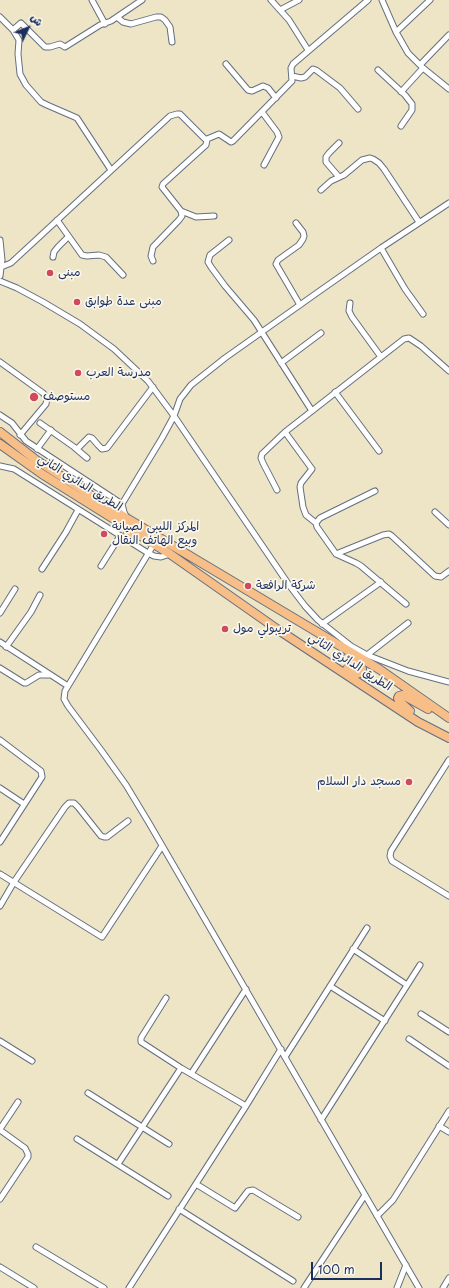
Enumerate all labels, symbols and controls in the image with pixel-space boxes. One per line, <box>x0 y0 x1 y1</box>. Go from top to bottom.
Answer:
north arrow <box>8 8 48 48</box>
text: ش <box>27 9 47 30</box>
place label: مبنى <box>58 266 81 280</box>
marker: مبنى <box>45 268 55 278</box>
place label: مبنى عدة طوابق <box>85 295 162 309</box>
marker: مبنى عدة طوابق <box>72 297 82 307</box>
place label: مدرسة العرب <box>86 366 151 380</box>
marker: مدرسة العرب <box>73 368 83 378</box>
place label: مستوصف <box>43 390 90 404</box>
marker: مستوصف <box>28 391 40 403</box>
street label: الطريق الدائري الثاني <box>35 451 125 515</box>
place label: المركز الليبي لصيانة وبيع الهاتف النقال <box>112 520 199 548</box>
marker: المركز الليبي لصيانة وبيع الهاتف النقال <box>99 529 109 539</box>
place label: شركة الرافعة <box>256 579 315 593</box>
marker: شركة الرافعة <box>243 581 253 591</box>
place label: تريبولي مول <box>233 622 291 636</box>
marker: تريبولي مول <box>220 624 230 634</box>
street label: الطريق الدائري الثاني <box>306 630 394 694</box>
place label: مسجد دار السلام <box>317 775 401 789</box>
marker: مسجد دار السلام <box>404 777 414 787</box>
scale bar <box>313 1254 384 1280</box>
text: 100 m <box>318 1260 355 1278</box>

